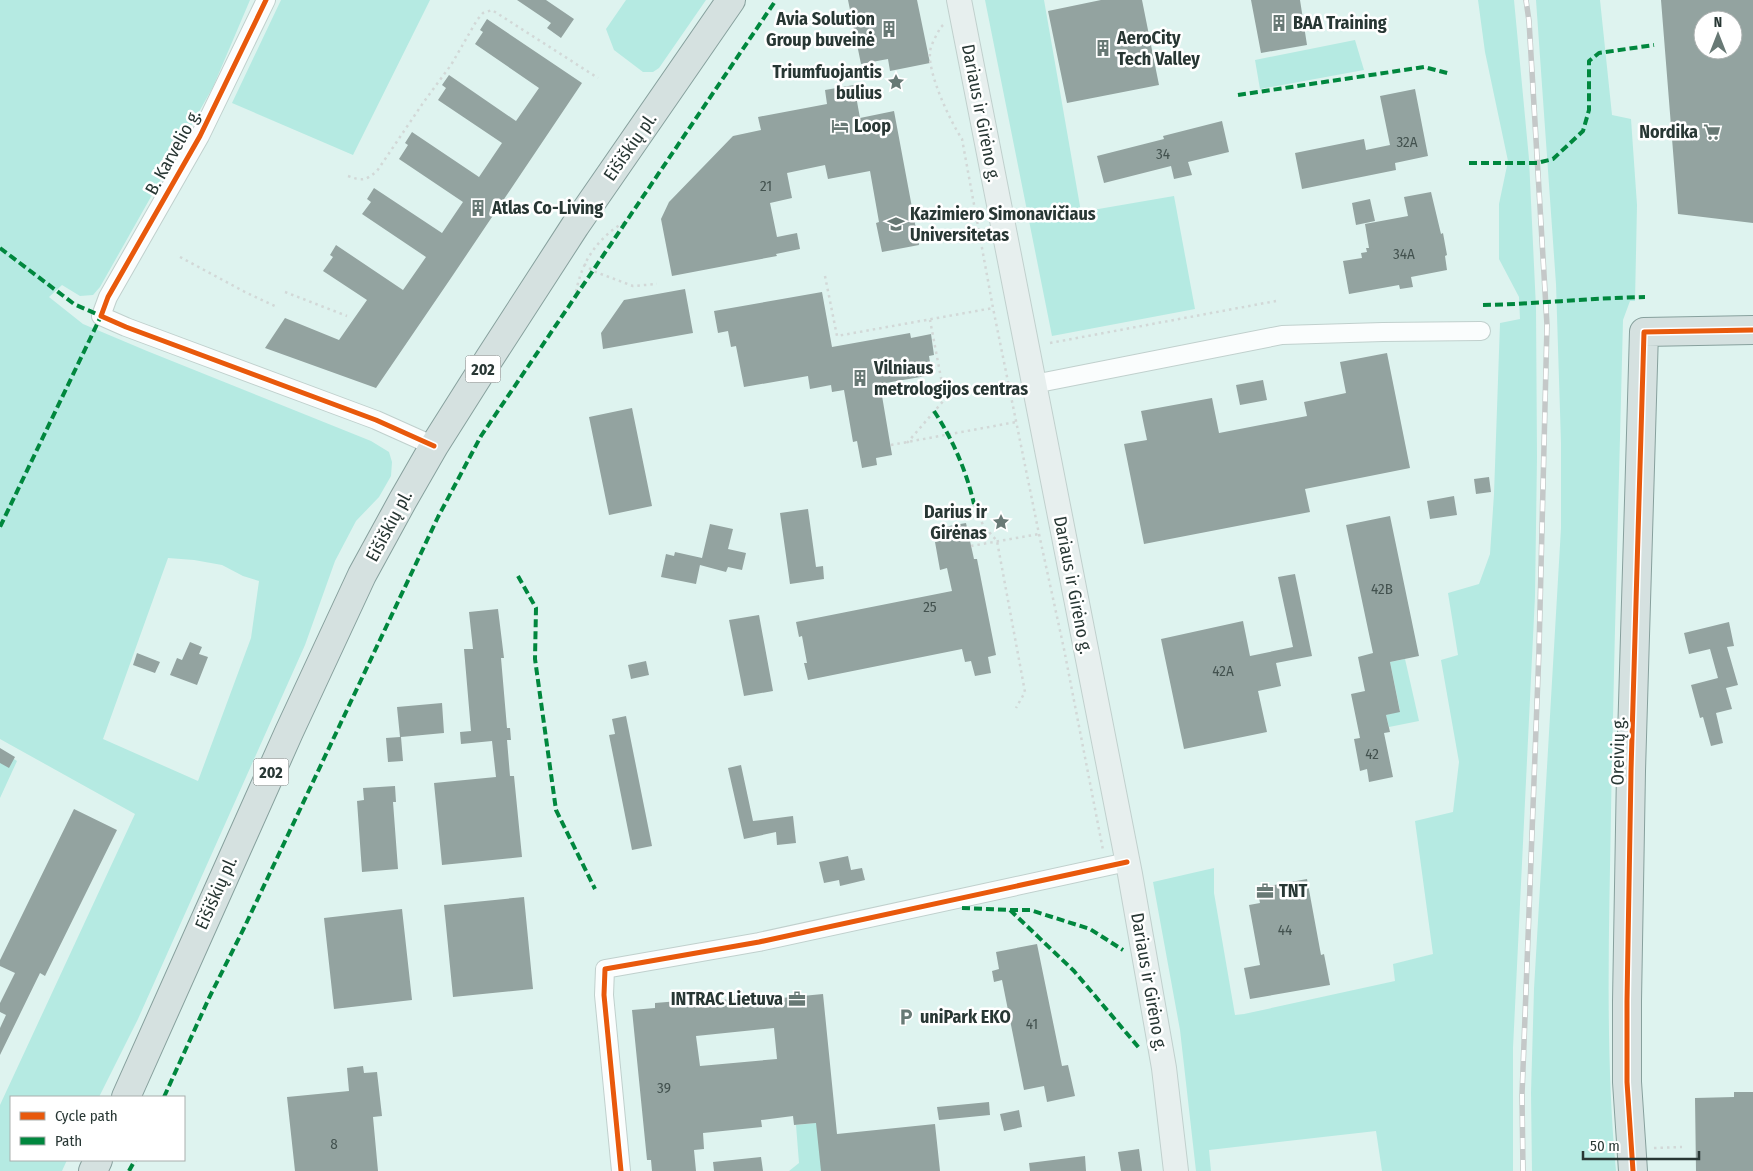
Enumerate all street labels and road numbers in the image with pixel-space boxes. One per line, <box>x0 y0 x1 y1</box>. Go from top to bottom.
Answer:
street label: Dariaus ir Girėno g. <box>957 42 1005 184</box>
street label: B. Karvelio g. <box>140 105 206 199</box>
street label: Eišiškių pl. <box>599 109 661 185</box>
road number: 202 <box>466 356 500 382</box>
street label: Eišiškių pl. <box>361 486 417 565</box>
street label: Dariaus ir Girėno g. <box>1049 514 1097 656</box>
street label: Oreivių g. <box>1606 716 1630 786</box>
road number: 202 <box>254 759 288 786</box>
street label: Eišiškių pl. <box>190 853 242 933</box>
street label: Dariaus ir Girėno g. <box>1126 911 1172 1053</box>

